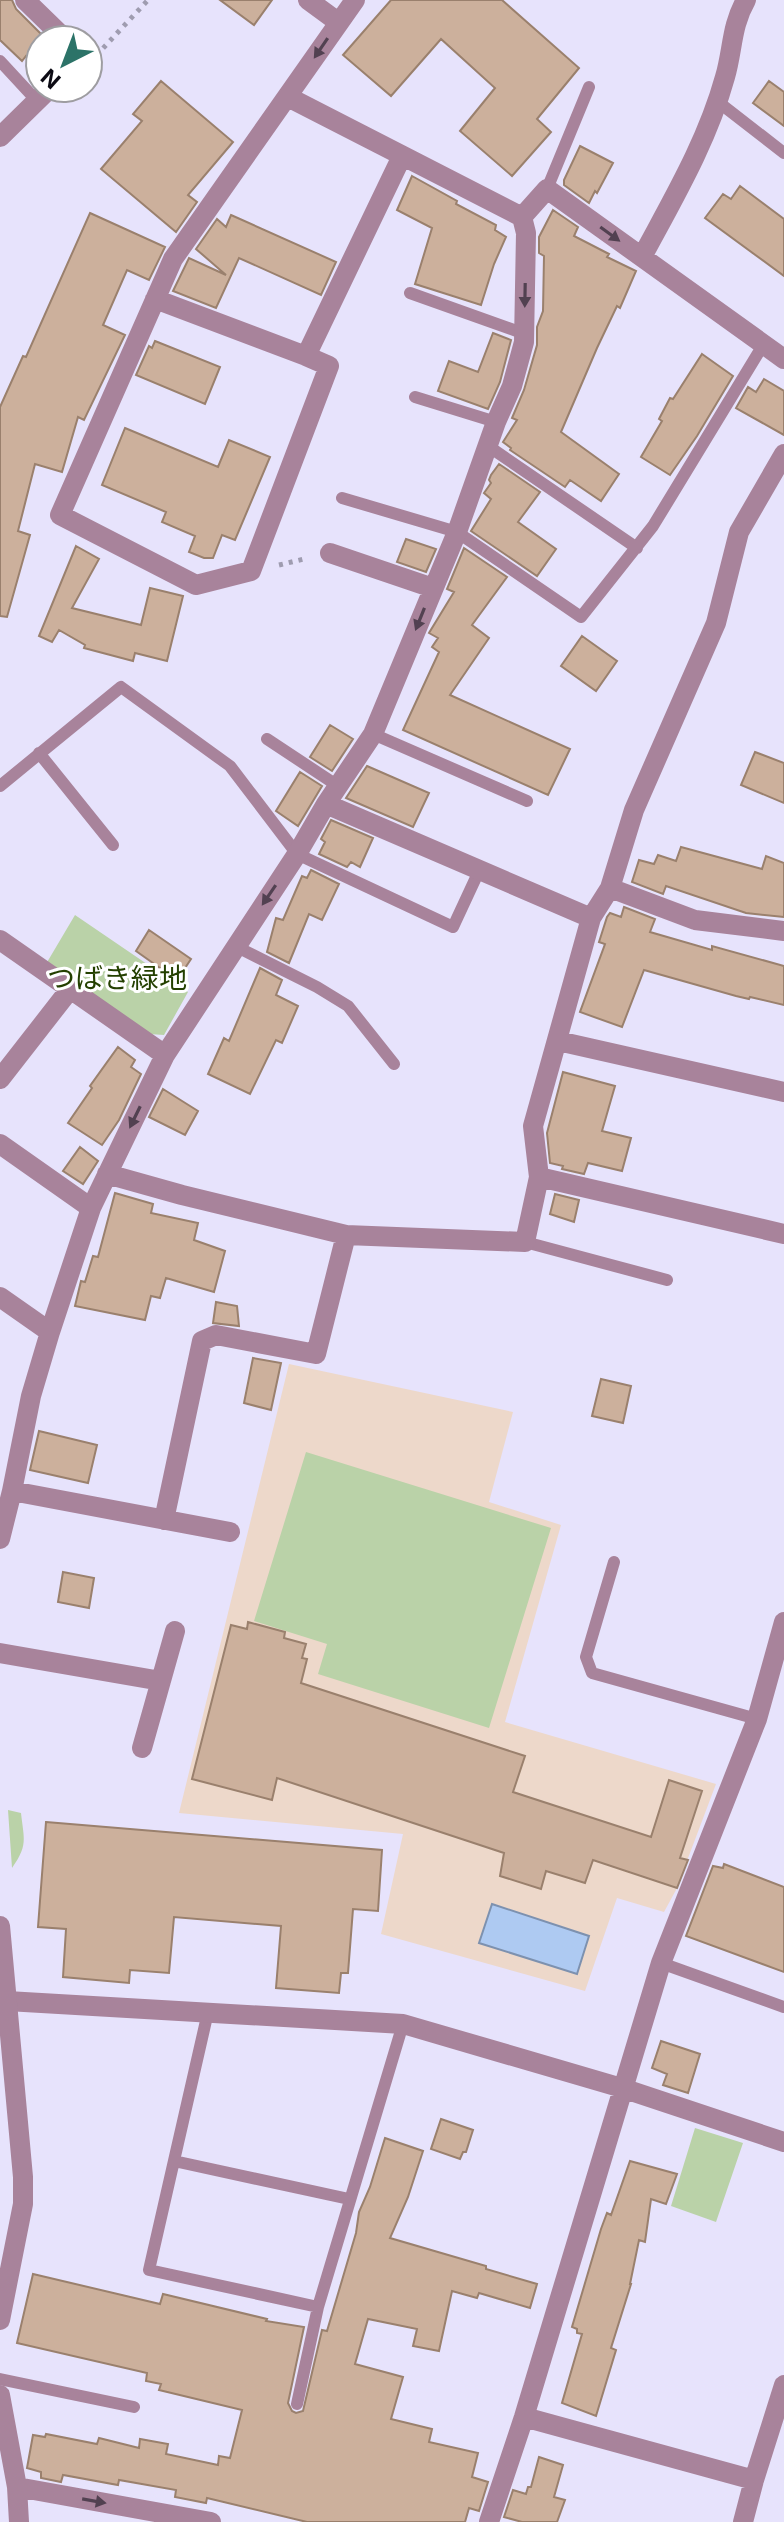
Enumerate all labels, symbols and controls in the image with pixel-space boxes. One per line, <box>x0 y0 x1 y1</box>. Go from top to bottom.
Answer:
north arrow <box>24 24 104 104</box>
one-way arrow <box>314 37 329 59</box>
text: N <box>36 64 66 94</box>
one-way arrow <box>600 226 621 242</box>
one-way arrow <box>519 282 532 308</box>
one-way arrow <box>413 607 426 631</box>
one-way arrow <box>262 885 277 906</box>
park label: つばき緑地 <box>47 961 187 995</box>
one-way arrow <box>128 1106 142 1129</box>
one-way arrow <box>82 2495 107 2507</box>

